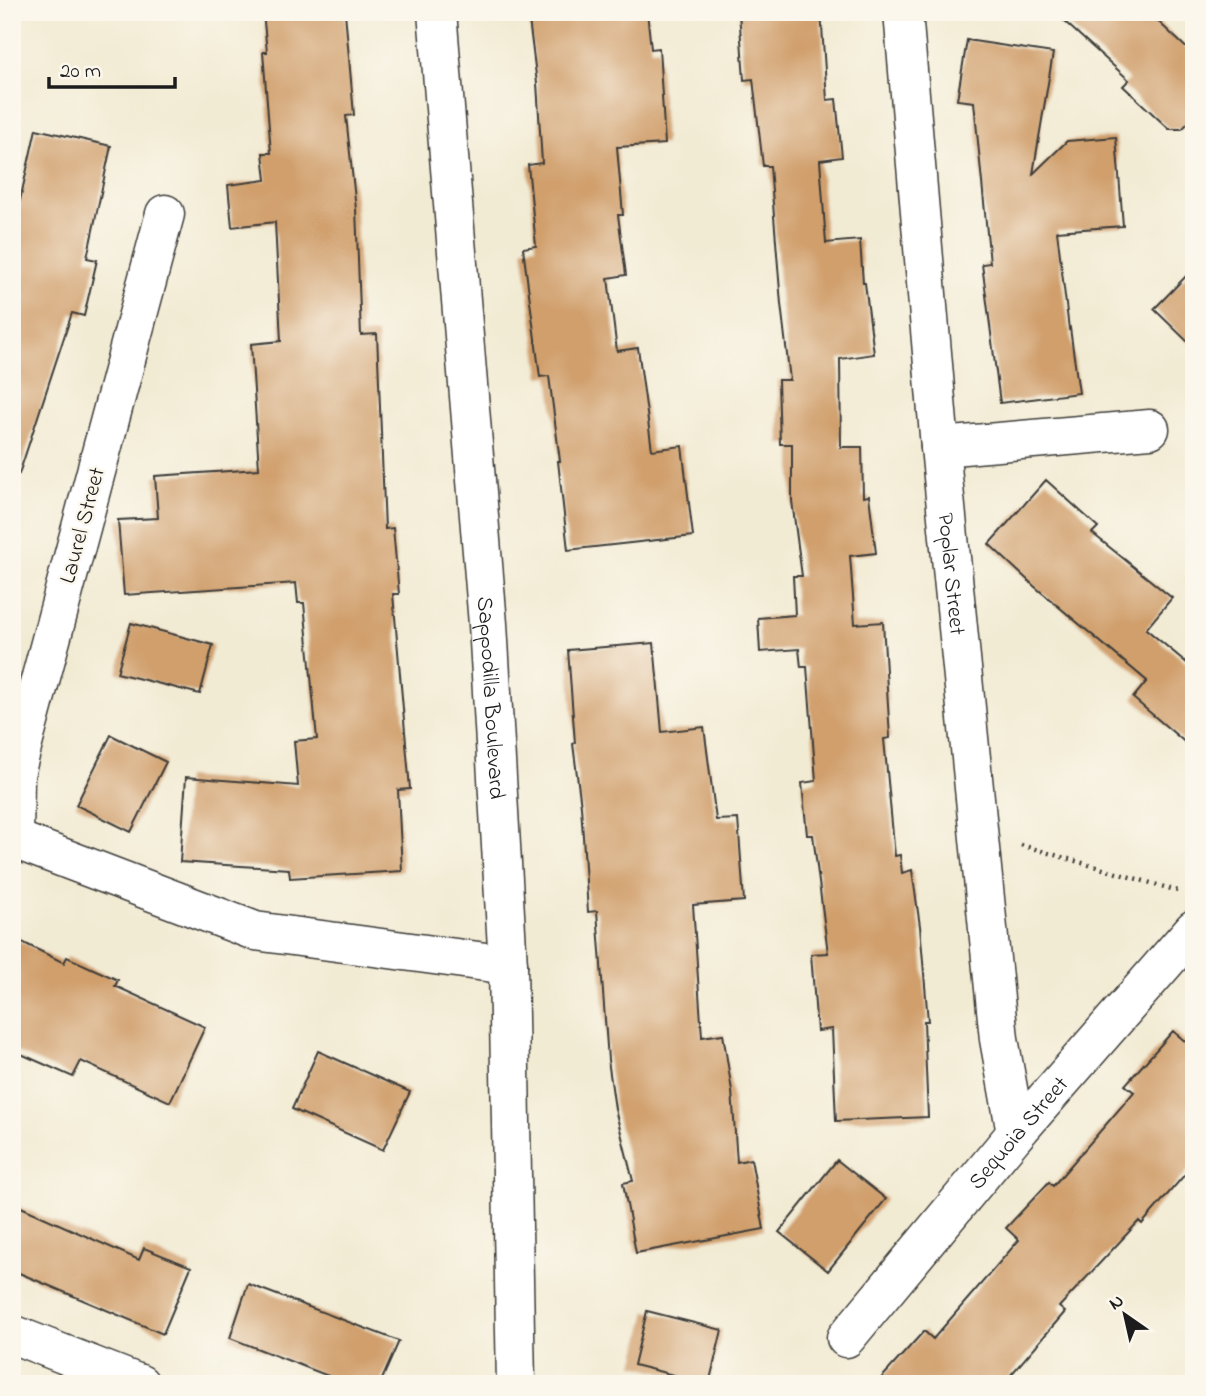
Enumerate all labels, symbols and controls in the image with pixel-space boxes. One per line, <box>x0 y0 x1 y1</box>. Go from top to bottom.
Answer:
scale bar <box>49 46 175 90</box>
text: 20 m <box>60 57 101 87</box>
street label: Laurel Street <box>52 464 115 587</box>
street label: Poplar Street <box>928 511 973 637</box>
street label: Sappodilla Boulevard <box>467 595 512 800</box>
street label: Sequoia Street <box>962 1070 1078 1198</box>
north arrow <box>1090 1280 1160 1350</box>
text: N <box>1104 1288 1130 1318</box>

